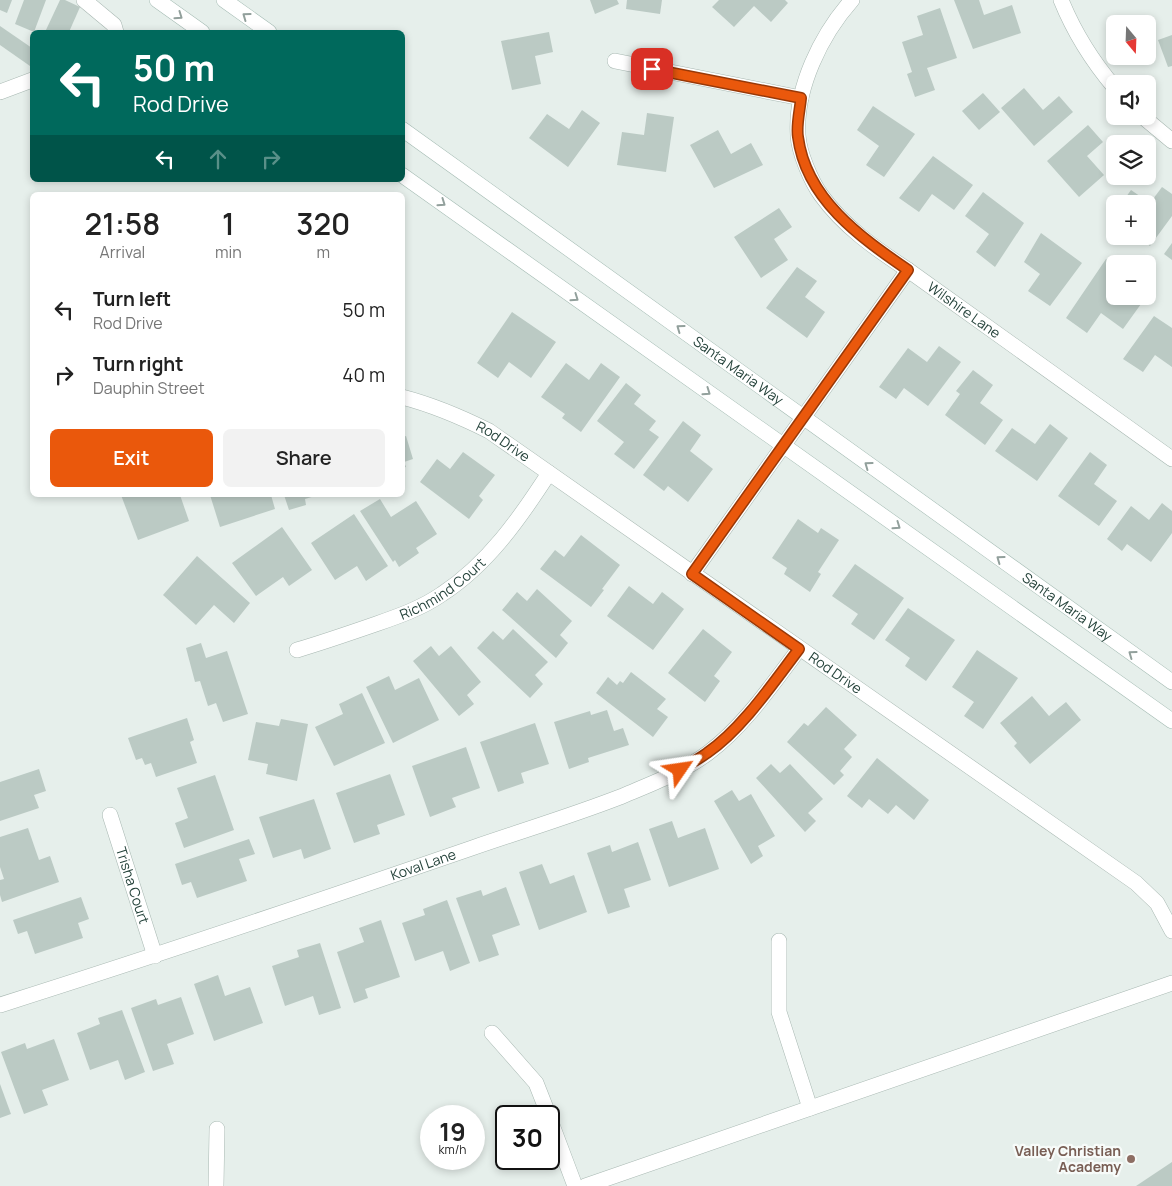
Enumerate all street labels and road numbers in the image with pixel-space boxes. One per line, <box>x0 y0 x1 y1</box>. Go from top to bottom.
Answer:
street label: Wilshire Lane <box>924 277 1005 342</box>
street label: Santa Maria Way <box>690 331 788 409</box>
street label: Rod Drive <box>473 416 534 466</box>
street label: Richmind Court <box>397 553 490 624</box>
street label: Santa Maria Way <box>1019 568 1117 646</box>
street label: Rod Drive <box>805 647 866 698</box>
street label: Koval Lane <box>388 844 458 884</box>
street label: Trisha Court <box>112 845 154 927</box>

